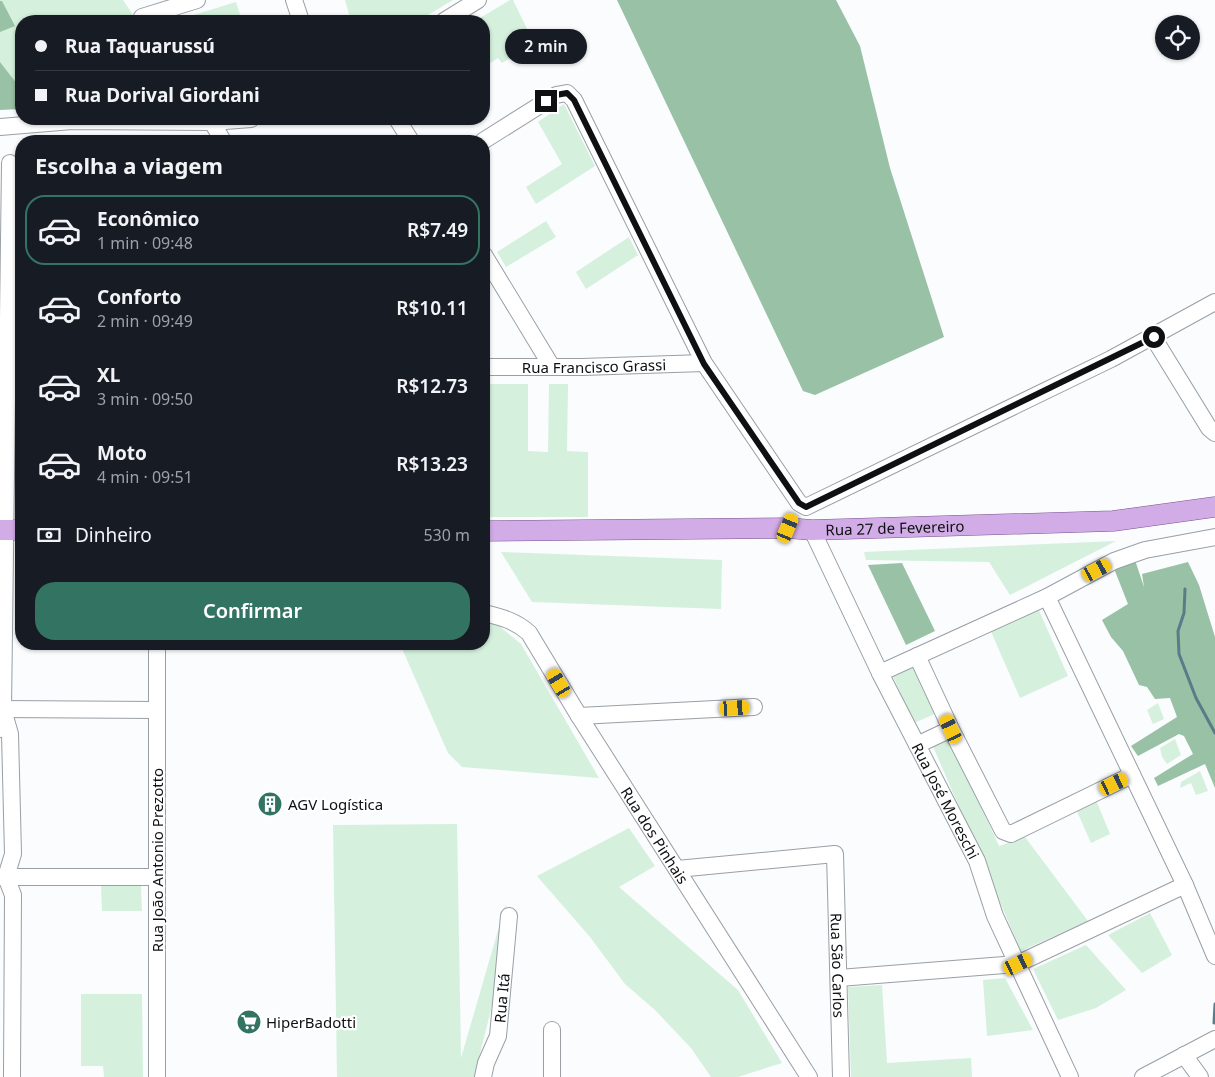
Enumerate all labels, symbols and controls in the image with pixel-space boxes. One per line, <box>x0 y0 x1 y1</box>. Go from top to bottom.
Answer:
map controls <box>1155 15 1200 60</box>
button: locate <box>1155 15 1200 60</box>
callout: 2 min <box>505 28 587 64</box>
text: Rua Taquarussú <box>65 33 215 59</box>
text: 2 min <box>524 35 568 57</box>
text: Rua Dorival Giordani <box>65 82 260 108</box>
route end <box>535 90 557 112</box>
text: Escolha a viagem <box>35 150 223 180</box>
text: Econômico <box>97 206 199 232</box>
icon: car <box>37 208 82 253</box>
text: R$7.49 <box>407 217 468 243</box>
text: 1 min · 09:48 <box>97 232 193 254</box>
text: Conforto <box>97 284 181 310</box>
icon: car <box>37 286 82 331</box>
text: R$10.11 <box>396 295 468 321</box>
text: 2 min · 09:49 <box>97 310 193 332</box>
route start <box>1143 326 1165 348</box>
street label: Rua Francisco Grassi <box>522 354 666 377</box>
text: XL <box>97 362 120 388</box>
icon: car <box>37 364 82 409</box>
text: R$12.73 <box>396 373 468 399</box>
text: 3 min · 09:50 <box>97 388 193 410</box>
text: Moto <box>97 440 147 466</box>
icon: car <box>37 442 82 487</box>
text: R$13.23 <box>396 451 468 477</box>
text: 4 min · 09:51 <box>97 466 193 488</box>
car <box>775 511 800 545</box>
street label: Rua 27 de Fevereiro <box>825 515 965 540</box>
icon: cash <box>35 521 63 549</box>
text: Dinheiro <box>75 522 152 548</box>
text: 530 m <box>423 524 470 546</box>
car <box>1080 556 1113 584</box>
button: Confirmar <box>35 582 470 640</box>
car <box>544 666 573 700</box>
car <box>719 700 750 716</box>
car <box>937 712 964 746</box>
street label: Rua José Moreschi <box>908 739 984 862</box>
street label: Rua João Antonio Prezotto <box>147 768 167 952</box>
car <box>1097 771 1130 797</box>
street label: Rua dos Pinhais <box>617 783 693 887</box>
building icon: AGV Logística <box>257 791 283 817</box>
place label: AGV Logística <box>288 794 383 814</box>
street label: Rua São Carlos <box>827 913 849 1018</box>
car <box>1001 951 1034 977</box>
street label: Rua Itá <box>489 972 514 1024</box>
supermarket icon: HiperBadotti <box>236 1009 262 1035</box>
place label: HiperBadotti <box>266 1012 356 1032</box>

